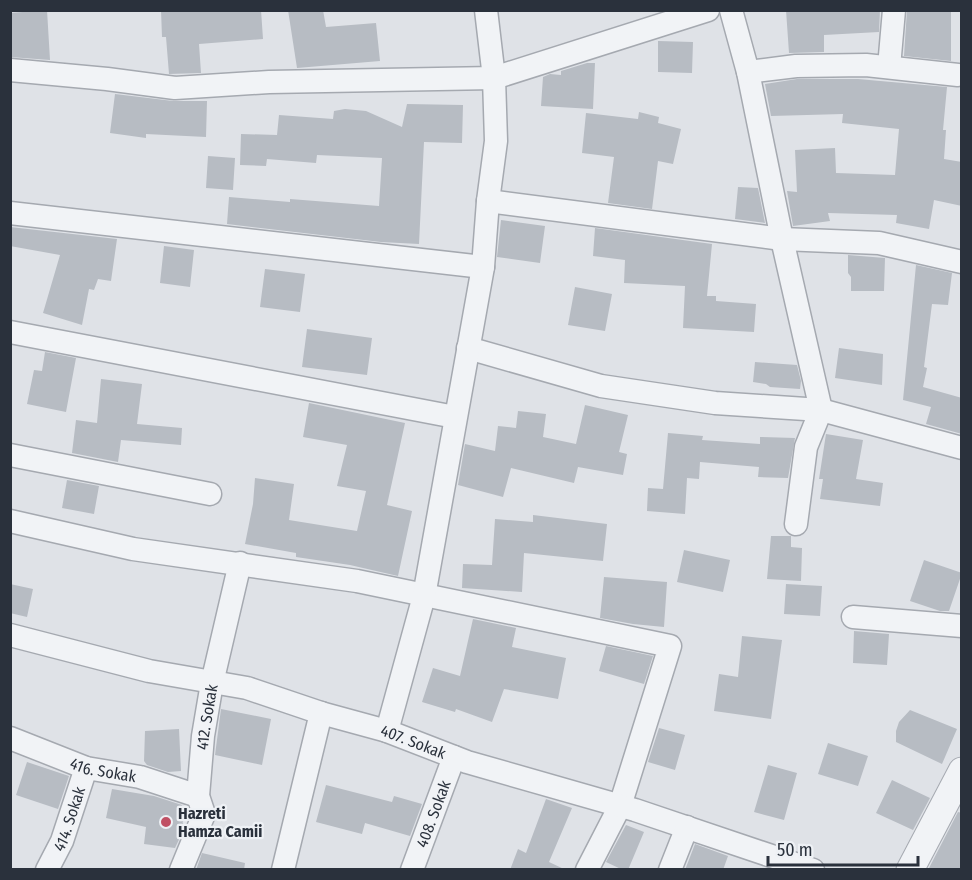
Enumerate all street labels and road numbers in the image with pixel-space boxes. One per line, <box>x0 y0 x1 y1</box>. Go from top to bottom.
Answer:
street label: 412. Sokak <box>192 682 221 751</box>
street label: 407. Sokak <box>379 720 449 763</box>
street label: 416. Sokak <box>67 753 138 786</box>
street label: 408. Sokak <box>412 777 454 850</box>
street label: 414. Sokak <box>49 784 89 854</box>

